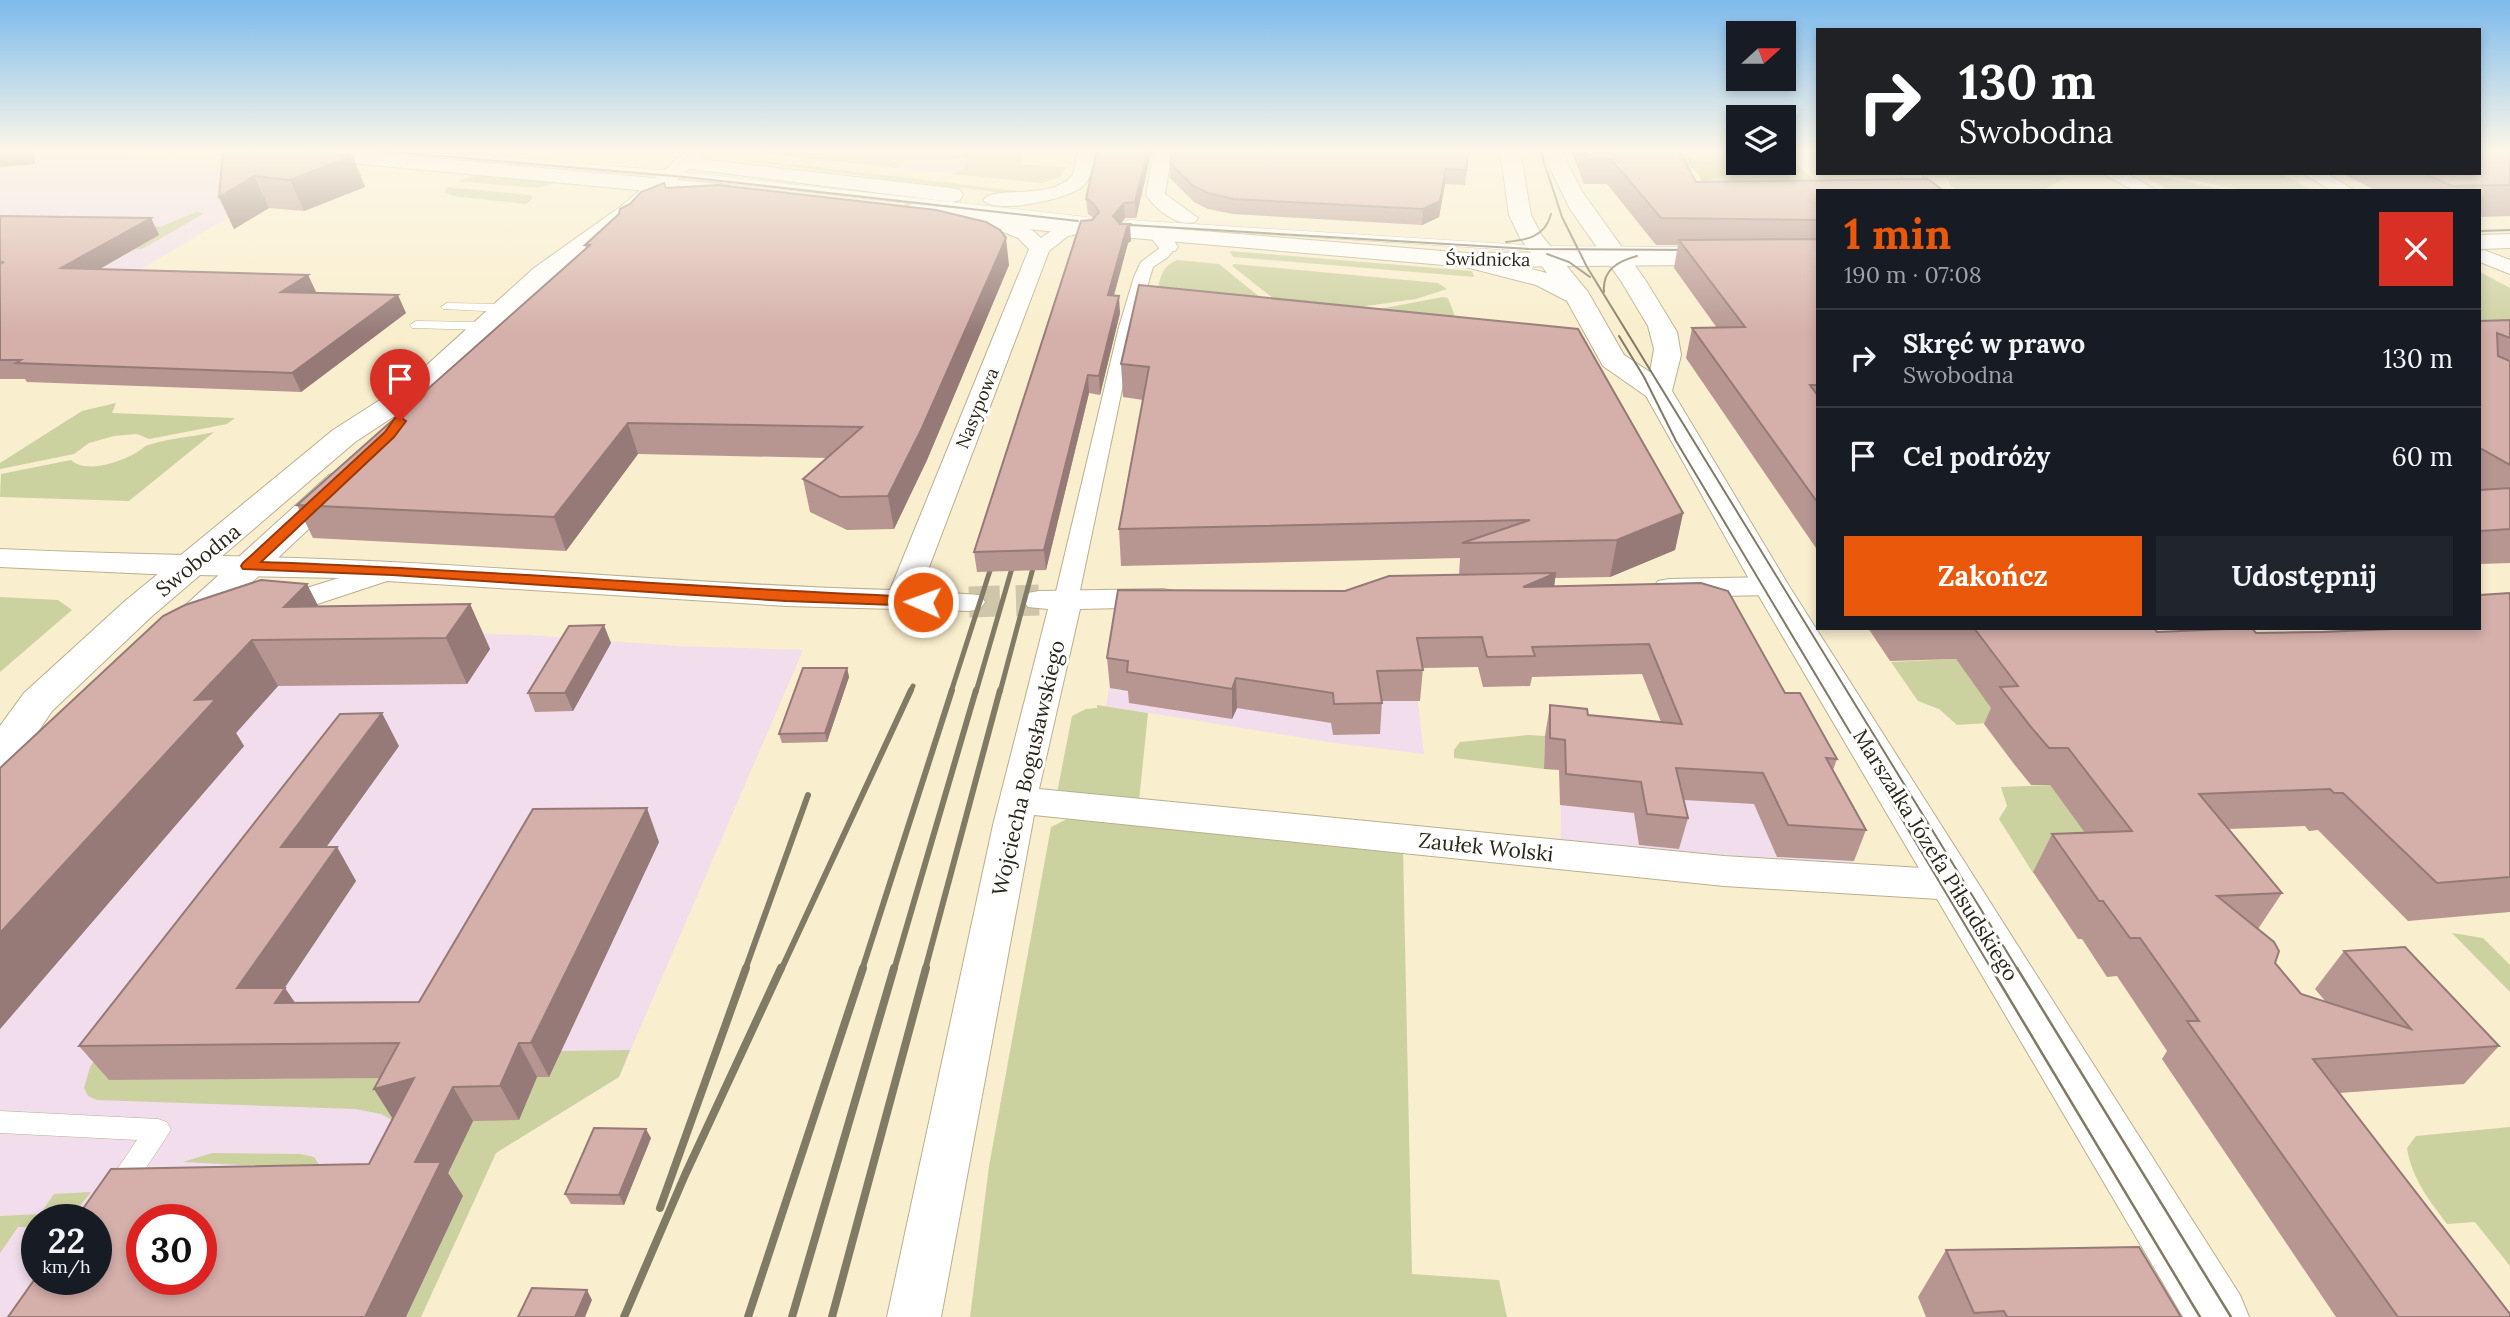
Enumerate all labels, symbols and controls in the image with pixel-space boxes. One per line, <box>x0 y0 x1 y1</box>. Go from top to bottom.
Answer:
north arrow <box>1726 21 1796 91</box>
map controls <box>1726 21 1796 175</box>
text: 130 m <box>1959 50 2095 112</box>
icon: right <box>1844 56 1935 147</box>
button: layers <box>1726 105 1796 175</box>
text: Swobodna <box>1959 111 2113 152</box>
text: 1 min <box>1844 207 1951 261</box>
button: close <box>2379 212 2453 286</box>
street label: Świdnicka <box>1445 247 1531 271</box>
text: 190 m · 07:08 <box>1844 260 1982 289</box>
text: Skręć w prawo <box>1903 327 2085 360</box>
icon: right <box>1844 339 1882 377</box>
text: 130 m <box>2383 342 2453 375</box>
pin <box>370 349 430 421</box>
icon: arrive <box>381 360 419 398</box>
text: Swobodna <box>1903 360 2014 389</box>
street label: Nasypowa <box>950 364 1004 452</box>
icon: arrive <box>1844 437 1882 475</box>
text: Cel podróży <box>1903 440 2050 473</box>
text: 60 m <box>2392 440 2453 473</box>
street label: Swobodna <box>150 518 246 602</box>
button: Zakończ <box>1844 536 2142 616</box>
button: Udostępnij <box>2156 536 2453 616</box>
position arrow <box>886 565 960 639</box>
street label: Wojciecha Bogusławskiego <box>985 638 1071 898</box>
street label: Marszałka Józefa Piłsudskiego <box>1847 724 2025 986</box>
street label: Zaułek Wolski <box>1417 826 1555 868</box>
speed limit sign: 30 <box>126 1204 217 1295</box>
text: 22 <box>48 1218 85 1263</box>
text: km/h <box>42 1255 91 1278</box>

